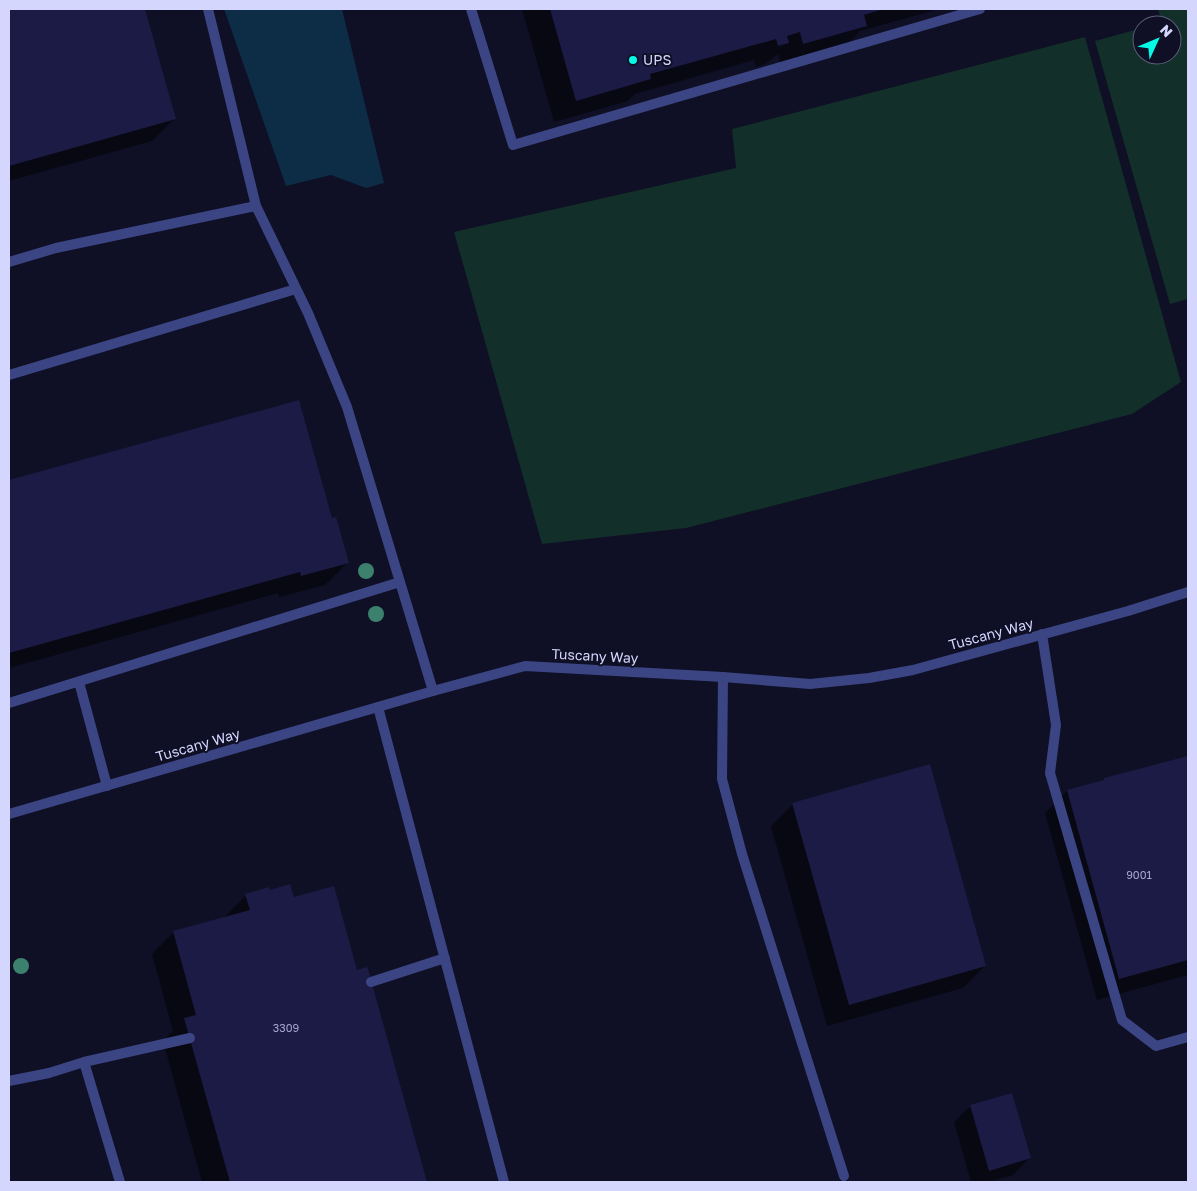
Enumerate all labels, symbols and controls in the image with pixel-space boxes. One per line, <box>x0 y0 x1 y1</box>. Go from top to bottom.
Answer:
north arrow <box>1132 15 1182 65</box>
text: N <box>1157 21 1177 40</box>
place label: UPS <box>643 51 671 68</box>
marker: UPS <box>627 54 639 66</box>
street label: Tuscany Way <box>947 614 1035 653</box>
street label: Tuscany Way <box>551 645 639 666</box>
street label: Tuscany Way <box>154 724 242 765</box>
house number: 9001 <box>1126 868 1152 881</box>
house number: 3309 <box>273 1021 299 1034</box>

